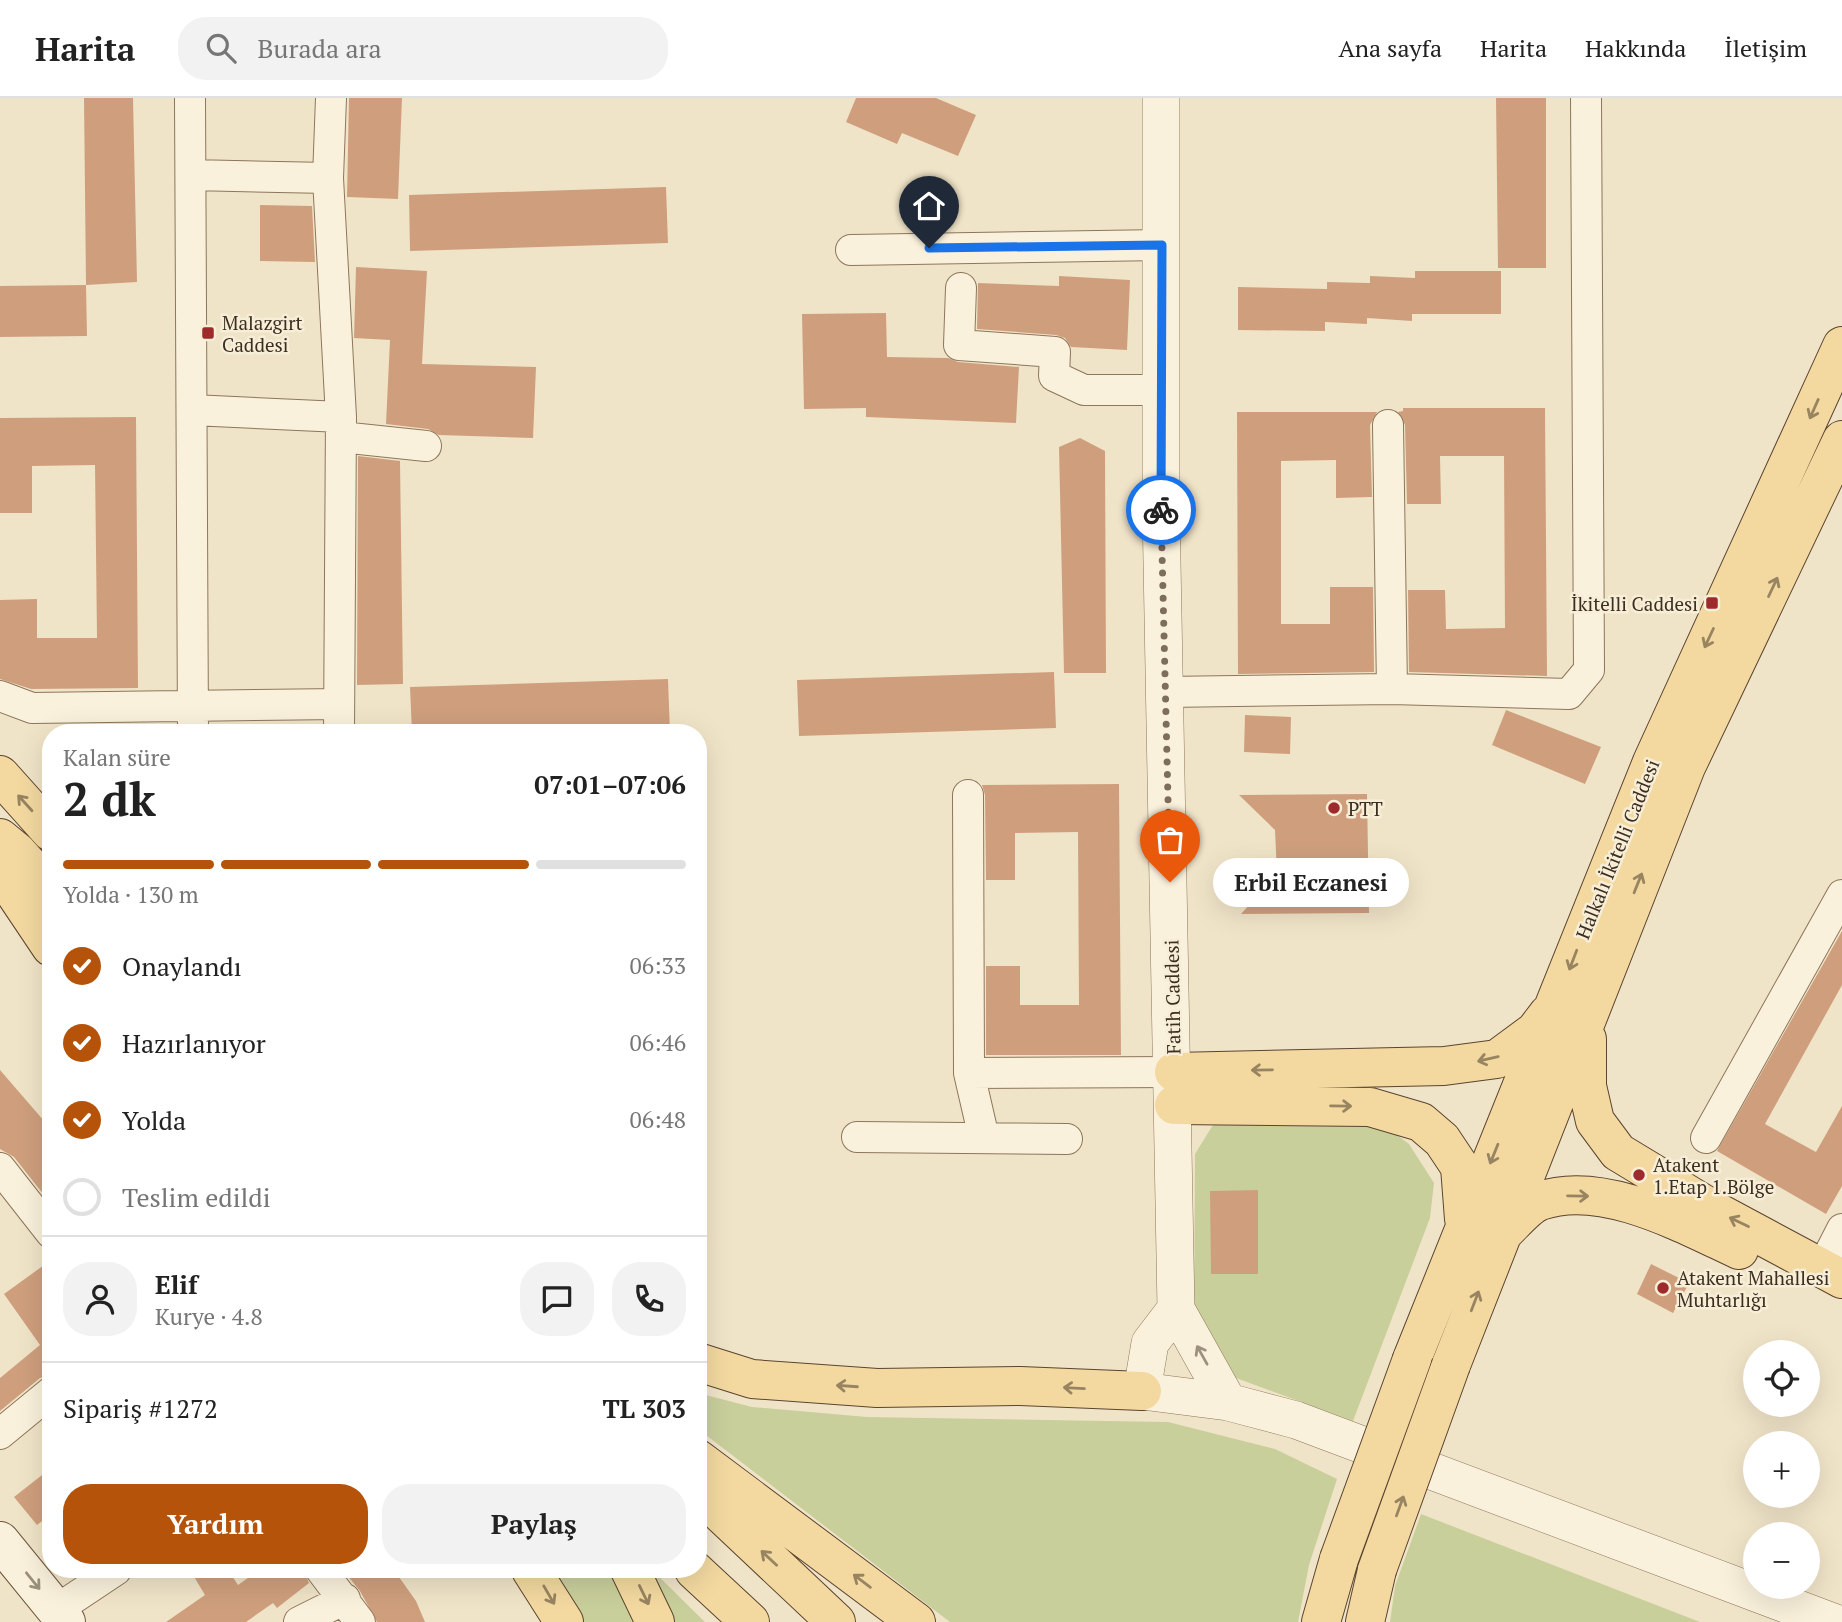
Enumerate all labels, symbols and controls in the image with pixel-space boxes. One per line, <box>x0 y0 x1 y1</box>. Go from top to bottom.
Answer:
search box <box>178 17 668 80</box>
text: Harita <box>35 27 136 70</box>
icon: search <box>202 29 240 67</box>
text: Burada ara <box>258 31 382 65</box>
text: Ana sayfa <box>1338 32 1442 64</box>
text: Harita <box>1480 32 1547 64</box>
text: Hakkında <box>1585 32 1686 64</box>
text: İletişim <box>1724 32 1807 64</box>
pin <box>899 176 959 248</box>
icon: home <box>910 187 948 225</box>
place label: Malazgirt Caddesi <box>222 310 302 357</box>
marker: Malazgirt Caddesi <box>200 325 216 341</box>
one-way arrow <box>1806 398 1819 419</box>
courier <box>1126 475 1196 545</box>
icon: bike <box>1142 491 1180 529</box>
one-way arrow <box>1767 577 1780 598</box>
place label: İkitelli Caddesi <box>1571 591 1698 616</box>
marker: İkitelli Caddesi <box>1704 595 1720 611</box>
one-way arrow <box>1702 627 1715 648</box>
text: Kalan süre <box>63 742 171 773</box>
street label: Halkalı İkitelli Caddesi <box>1570 755 1664 943</box>
text: 07:01–07:06 <box>534 767 686 801</box>
text: 2 dk <box>63 768 156 829</box>
one-way arrow <box>17 795 34 812</box>
place label: PTT <box>1348 796 1383 821</box>
marker: PTT <box>1326 800 1342 816</box>
pin <box>1140 810 1200 882</box>
icon: bag <box>1151 821 1189 859</box>
callout: Erbil Eczanesi <box>1212 858 1408 906</box>
text: Erbil Eczanesi <box>1234 867 1388 898</box>
one-way arrow <box>1633 873 1646 894</box>
text: Yolda · 130 m <box>63 879 199 910</box>
street label: Fatih Caddesi <box>1158 939 1186 1055</box>
icon: check <box>63 947 101 985</box>
text: Onaylandı <box>122 949 242 983</box>
one-way arrow <box>1565 949 1578 971</box>
text: 06:33 <box>629 950 686 981</box>
icon: check <box>63 1024 101 1062</box>
text: Hazırlanıyor <box>122 1026 266 1060</box>
text: 06:46 <box>629 1027 686 1058</box>
one-way arrow <box>1478 1053 1500 1066</box>
one-way arrow <box>1251 1063 1274 1077</box>
one-way arrow <box>1329 1100 1352 1113</box>
icon: check <box>63 1101 101 1139</box>
text: Yolda <box>122 1103 186 1137</box>
text: 06:48 <box>629 1104 686 1135</box>
one-way arrow <box>1487 1143 1500 1165</box>
place label: Atakent 1.Etap 1.Bölge <box>1653 1152 1774 1199</box>
marker: Atakent 1.Etap 1.Bölge <box>1631 1167 1647 1183</box>
text: Teslim edildi <box>122 1180 271 1214</box>
one-way arrow <box>1566 1189 1589 1203</box>
one-way arrow <box>1729 1215 1750 1229</box>
button: person <box>63 1262 137 1336</box>
button: chat <box>520 1262 594 1336</box>
button: phone <box>612 1262 686 1336</box>
place label: Atakent Mahallesi Muhtarlığı <box>1677 1265 1830 1312</box>
text: Elif <box>155 1267 198 1301</box>
marker: Atakent Mahallesi Muhtarlığı <box>1655 1280 1671 1296</box>
one-way arrow <box>1470 1290 1482 1312</box>
text: Kurye · 4.8 <box>155 1301 263 1332</box>
map controls <box>1743 1340 1820 1599</box>
button: locate <box>1743 1340 1820 1417</box>
one-way arrow <box>1195 1346 1209 1366</box>
one-way arrow <box>836 1379 858 1392</box>
one-way arrow <box>1063 1382 1086 1395</box>
text: Sipariş #1272 <box>63 1391 218 1425</box>
text: TL 303 <box>602 1391 686 1425</box>
button: + <box>1743 1431 1820 1508</box>
button: Yardım <box>63 1484 368 1564</box>
button: Paylaş <box>382 1484 686 1564</box>
one-way arrow <box>1395 1495 1407 1517</box>
button: − <box>1743 1522 1820 1599</box>
one-way arrow <box>760 1550 777 1567</box>
one-way arrow <box>25 1572 41 1590</box>
one-way arrow <box>852 1574 871 1589</box>
one-way arrow <box>543 1584 556 1605</box>
one-way arrow <box>638 1584 652 1605</box>

